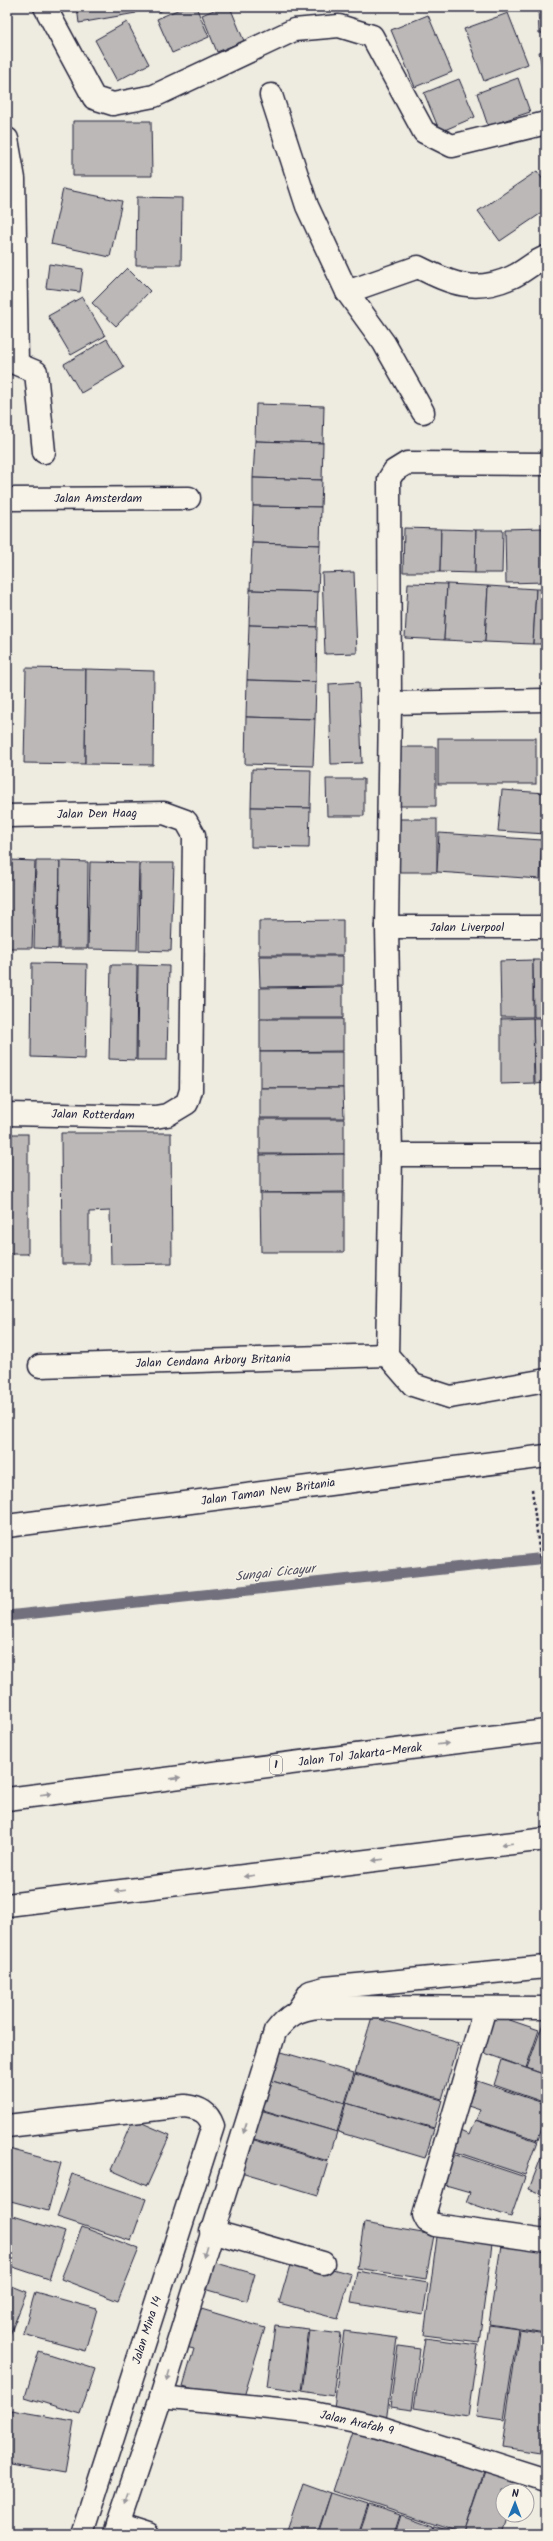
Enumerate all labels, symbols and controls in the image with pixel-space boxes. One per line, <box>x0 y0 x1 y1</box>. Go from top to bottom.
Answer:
street label: Jalan Amsterdam <box>54 489 143 508</box>
street label: Jalan Den Haag <box>57 804 138 824</box>
street label: Jalan Liverpool <box>430 918 504 937</box>
street label: Jalan Rotterdam <box>51 1105 135 1125</box>
street label: Jalan Cendana Arbory Britania <box>135 1349 291 1373</box>
street label: Jalan Taman New Britania <box>200 1473 337 1511</box>
water label: Sungai Cicayur <box>234 1558 319 1588</box>
street label: Jalan Tol Jakarta–Merak <box>297 1738 423 1772</box>
one-way arrow <box>436 1741 449 1748</box>
road number: 1 <box>270 1756 282 1774</box>
one-way arrow <box>169 1775 181 1781</box>
one-way arrow <box>40 1791 52 1798</box>
one-way arrow <box>501 1841 513 1847</box>
one-way arrow <box>372 1857 384 1863</box>
one-way arrow <box>243 1872 255 1879</box>
one-way arrow <box>114 1888 126 1894</box>
one-way arrow <box>242 2122 248 2134</box>
one-way arrow <box>202 2246 208 2258</box>
street label: Jalan Mina 14 <box>127 2293 167 2366</box>
one-way arrow <box>165 2370 171 2382</box>
street label: Jalan Arafah 9 <box>318 2405 396 2441</box>
north arrow <box>495 2483 535 2523</box>
text: N <box>512 2485 519 2503</box>
one-way arrow <box>123 2494 129 2506</box>

